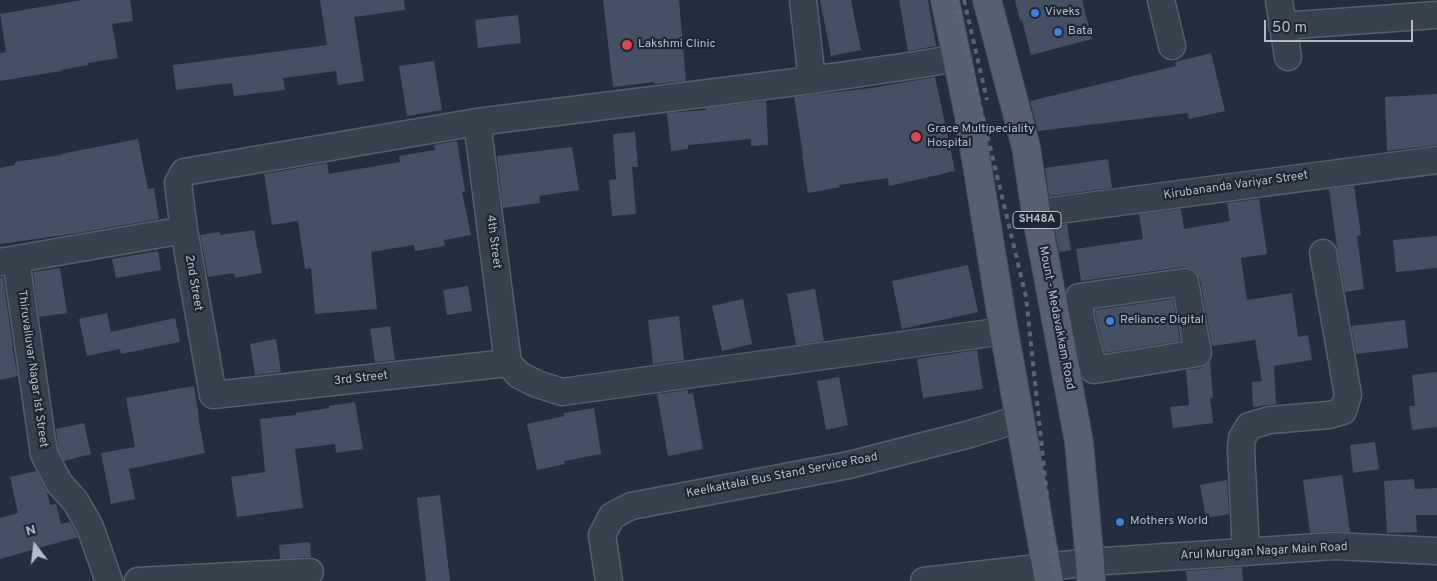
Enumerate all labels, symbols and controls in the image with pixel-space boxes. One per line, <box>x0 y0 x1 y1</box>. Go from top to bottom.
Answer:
place label: Viveks <box>1045 6 1080 20</box>
marker: Viveks <box>1029 7 1041 19</box>
scale bar <box>1267 10 1416 42</box>
text: 50 m <box>1272 19 1307 38</box>
place label: Bata <box>1068 25 1093 39</box>
marker: Bata <box>1052 26 1064 38</box>
marker: Lakshmi Clinic <box>620 38 634 52</box>
place label: Lakshmi Clinic <box>638 38 715 52</box>
place label: Grace Multipeciality Hospital <box>927 123 1034 151</box>
marker: Grace Multipeciality Hospital <box>909 130 923 144</box>
street label: Kirubananda Variyar Street <box>1163 169 1309 203</box>
road number: SH48A <box>1013 212 1061 228</box>
street label: 4th Street <box>483 214 503 270</box>
street label: Mount - Medavakkam Road <box>1035 245 1077 391</box>
street label: 2nd Street <box>181 254 205 312</box>
street label: Thiruvalluvar Nagar 1st Street <box>14 289 50 449</box>
place label: Reliance Digital <box>1120 314 1204 328</box>
marker: Reliance Digital <box>1104 315 1116 327</box>
street label: 3rd Street <box>333 369 389 389</box>
street label: Keelkattalai Bus Stand Service Road <box>685 450 879 502</box>
place label: Mothers World <box>1130 515 1208 529</box>
marker: Mothers World <box>1114 516 1126 528</box>
north arrow <box>10 521 60 571</box>
text: N <box>24 522 38 541</box>
street label: Arul Murugan Nagar Main Road <box>1180 540 1348 564</box>

